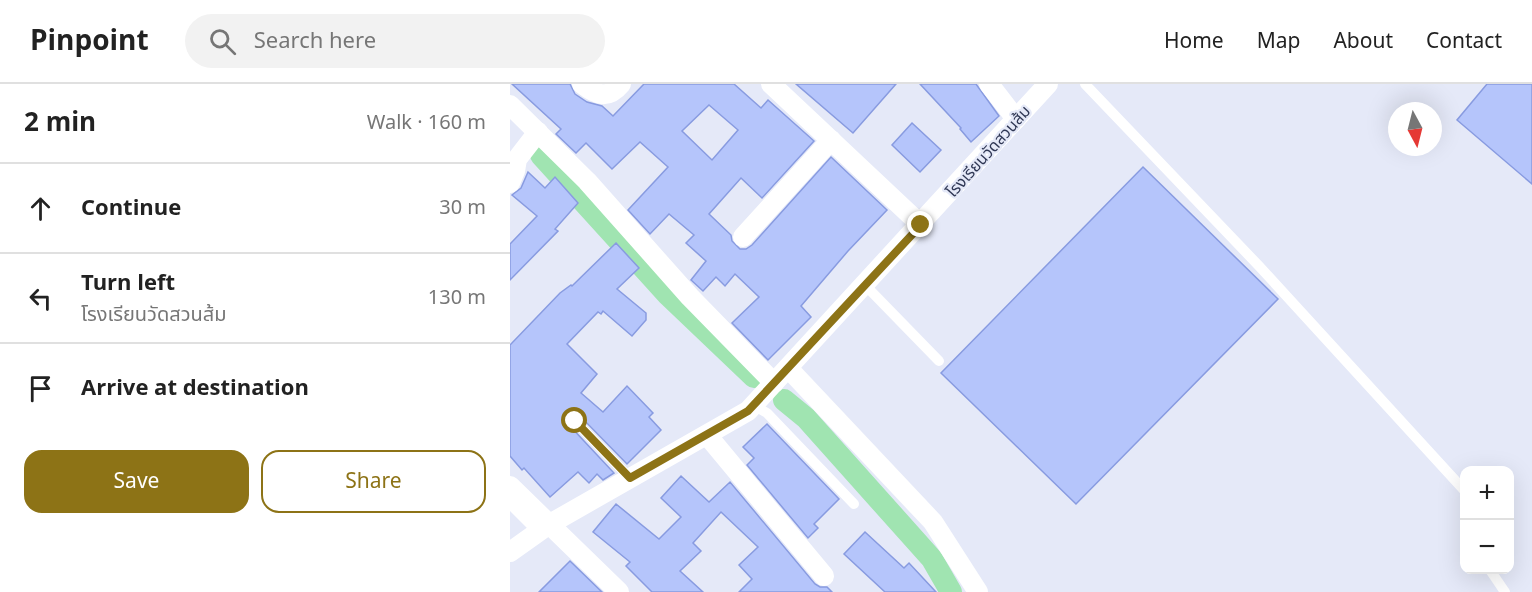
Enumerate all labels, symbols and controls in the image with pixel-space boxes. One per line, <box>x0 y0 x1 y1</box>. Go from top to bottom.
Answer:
search box <box>185 14 605 68</box>
text: Pinpoint <box>30 20 149 63</box>
icon: search <box>206 25 239 58</box>
text: Search here <box>254 25 376 58</box>
text: Home <box>1164 26 1224 57</box>
text: Map <box>1257 26 1300 57</box>
text: About <box>1333 26 1393 57</box>
text: Contact <box>1426 26 1502 57</box>
street label: โรงเรียนวัดสวนส้ม <box>941 100 1037 203</box>
north arrow <box>1388 102 1442 156</box>
text: 2 min <box>24 103 96 143</box>
text: Walk · 160 m <box>367 108 486 138</box>
icon: ahead <box>24 192 57 225</box>
text: Continue <box>81 192 181 225</box>
text: 30 m <box>439 193 486 223</box>
route end <box>907 211 933 237</box>
text: Turn left <box>81 267 175 300</box>
icon: left <box>24 282 57 315</box>
text: 130 m <box>428 283 486 313</box>
text: โรงเรียนวัดสวนส้ม <box>81 300 226 330</box>
icon: arrive <box>24 372 57 405</box>
text: Arrive at destination <box>81 372 309 405</box>
route start <box>561 407 587 433</box>
button: Save <box>24 450 249 513</box>
button: Share <box>261 450 486 513</box>
map controls <box>1460 466 1514 574</box>
button: + <box>1460 466 1514 520</box>
button: − <box>1460 520 1514 574</box>

